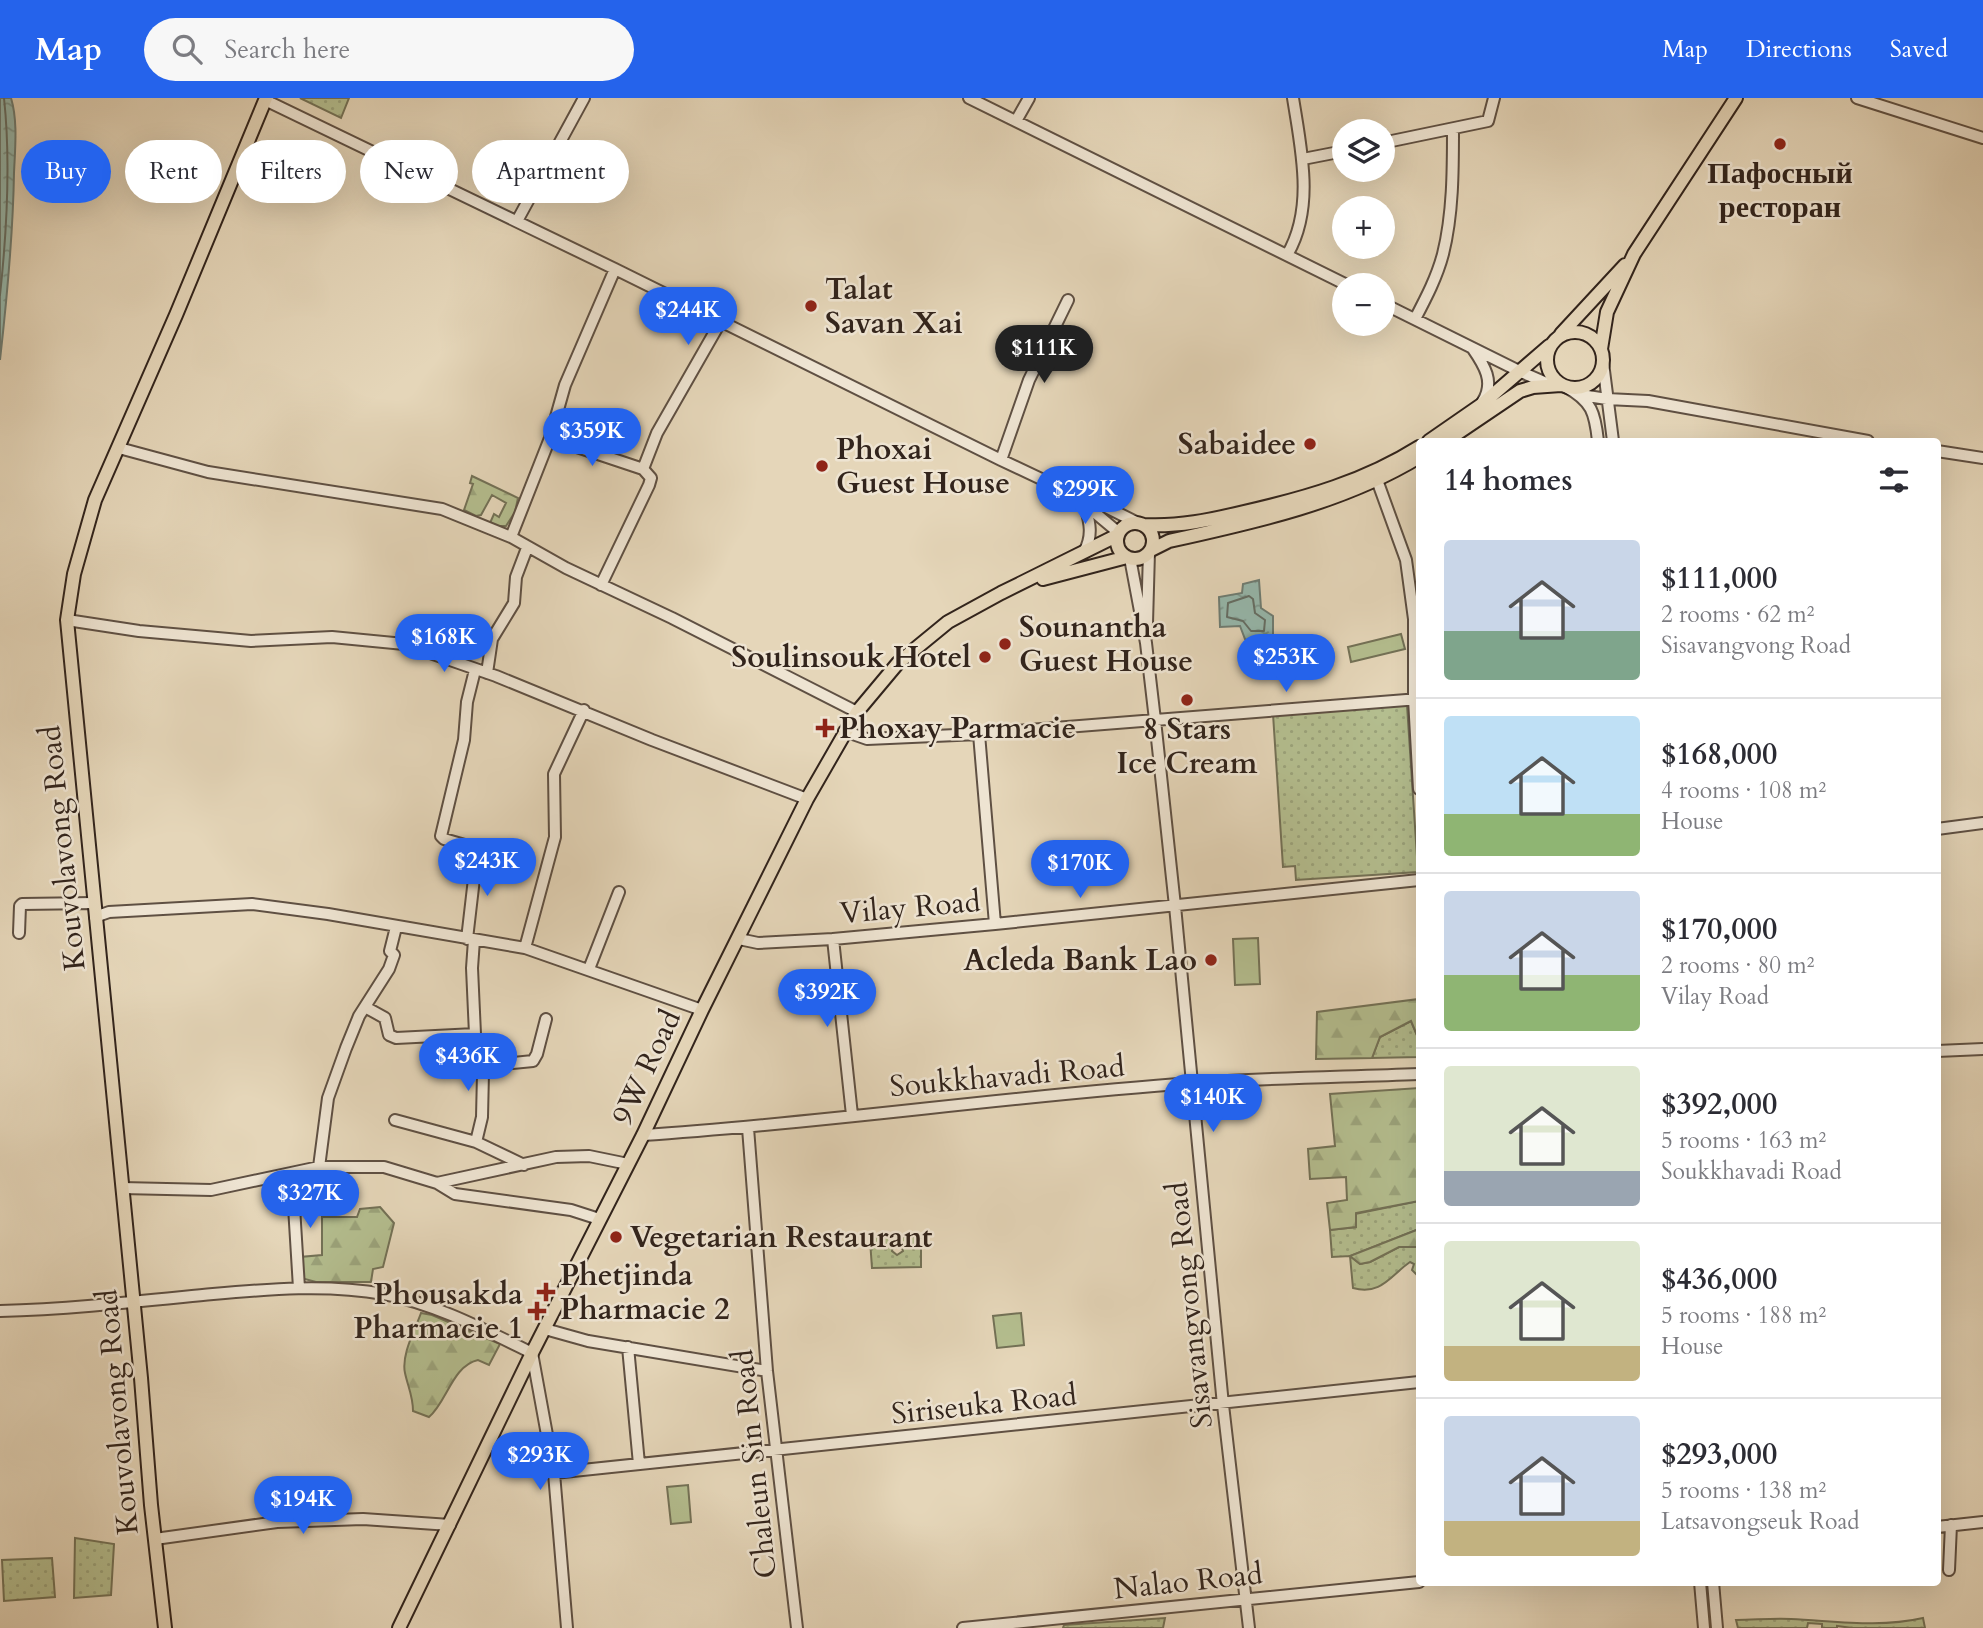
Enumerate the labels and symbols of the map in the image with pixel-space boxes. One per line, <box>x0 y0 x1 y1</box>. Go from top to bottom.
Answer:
marker: Пафосный ресторан <box>1772 136 1788 152</box>
place label: Пафосный ресторан <box>1707 153 1853 228</box>
place label: Talat Savan Xai <box>825 269 963 344</box>
pin: $244K <box>639 288 737 347</box>
marker: Talat Savan Xai <box>803 298 819 314</box>
pin: $111K <box>995 326 1093 385</box>
pin: $359K <box>543 408 641 468</box>
place label: Sabaidee <box>1178 424 1296 465</box>
place label: Phoxai Guest House <box>836 429 1010 504</box>
marker: Sabaidee <box>1302 436 1318 452</box>
marker: Phoxai Guest House <box>814 458 830 474</box>
pin: $299K <box>1036 466 1134 526</box>
place label: Sounantha Guest House <box>1019 607 1193 682</box>
pin: $168K <box>395 614 493 674</box>
pin: $253K <box>1237 634 1335 694</box>
marker: Sounantha Guest House <box>997 636 1013 652</box>
place label: Soulinsouk Hotel <box>731 637 971 678</box>
marker: Soulinsouk Hotel <box>977 649 993 665</box>
marker: 8 Stars Ice Cream <box>1179 692 1195 708</box>
place label: Phoxay Parmacie <box>839 708 1076 749</box>
place label: 8 Stars Ice Cream <box>1117 709 1258 784</box>
marker: Phoxay Parmacie <box>817 720 833 736</box>
street label: Kouvolavong Road <box>29 723 96 973</box>
pin: $243K <box>438 838 536 898</box>
pin: $170K <box>1031 840 1129 900</box>
street label: Vilay Road <box>838 881 982 934</box>
place label: Acleda Bank Lao <box>964 940 1197 981</box>
marker: Acleda Bank Lao <box>1203 952 1219 968</box>
pin: $392K <box>778 970 876 1029</box>
street label: 9W Road <box>602 1003 691 1131</box>
pin: $436K <box>419 1034 517 1093</box>
street label: Soukkhavadi Road <box>888 1046 1126 1107</box>
pin: $140K <box>1164 1074 1262 1134</box>
pin: $327K <box>261 1170 359 1230</box>
street label: Sisavangvong Road <box>1156 1180 1223 1430</box>
place label: Vegetarian Restaurant <box>630 1217 933 1258</box>
marker: Vegetarian Restaurant <box>608 1229 624 1245</box>
place label: Phetjinda Pharmacie 2 <box>560 1255 730 1330</box>
place label: Phousakda Pharmacie 1 <box>354 1274 523 1349</box>
marker: Phetjinda Pharmacie 2 <box>538 1284 554 1300</box>
street label: Kouvolavong Road <box>86 1287 149 1536</box>
marker: Phousakda Pharmacie 1 <box>529 1303 545 1319</box>
street label: Chaleun Sin Road <box>722 1348 787 1580</box>
street label: Siriseuka Road <box>889 1374 1079 1435</box>
pin: $293K <box>491 1432 589 1492</box>
pin: $194K <box>254 1476 352 1536</box>
street label: Nalao Road <box>1112 1553 1264 1610</box>

